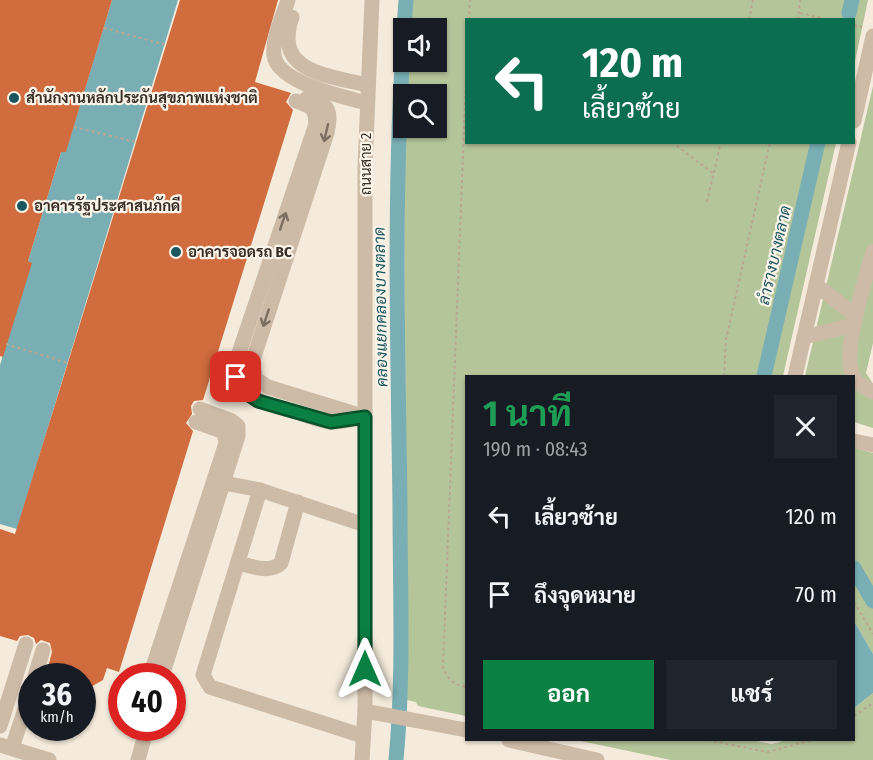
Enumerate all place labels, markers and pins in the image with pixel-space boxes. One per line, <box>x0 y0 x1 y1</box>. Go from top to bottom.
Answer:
place label: สำนักงานหลักประกันสุขภาพแห่งชาติ <box>26 88 258 109</box>
marker: สำนักงานหลักประกันสุขภาพแห่งชาติ <box>7 91 21 105</box>
place label: อาคารรัฐประศาสนภักดี <box>34 196 180 216</box>
marker: อาคารรัฐประศาสนภักดี <box>15 199 29 213</box>
place label: อาคารจอดรถ BC <box>188 243 292 261</box>
marker: อาคารจอดรถ BC <box>169 245 183 259</box>
pin <box>210 351 261 402</box>

